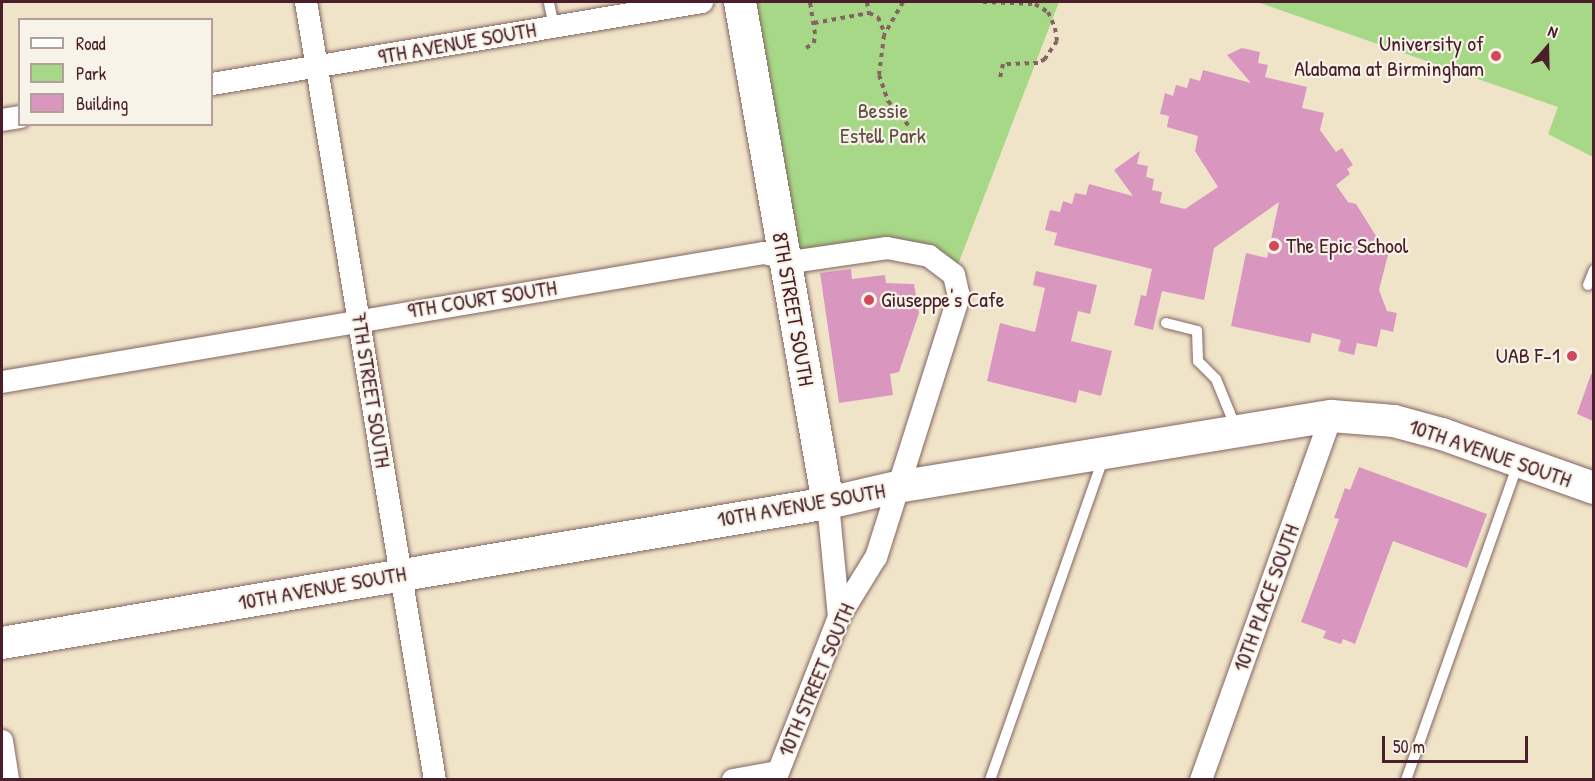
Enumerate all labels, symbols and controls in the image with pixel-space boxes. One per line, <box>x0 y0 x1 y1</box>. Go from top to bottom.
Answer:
street label: 9TH AVENUE SOUTH <box>376 16 538 70</box>
legend <box>18 18 213 126</box>
north arrow <box>1517 18 1577 78</box>
text: N <box>1545 19 1561 43</box>
place label: University of Alabama at Birmingham <box>1294 30 1484 82</box>
text: Road <box>76 31 106 56</box>
marker: University of Alabama at Birmingham <box>1489 49 1503 63</box>
text: Park <box>76 61 106 86</box>
text: Building <box>76 91 128 116</box>
park label: Bessie Estell Park <box>840 97 926 148</box>
street label: 8TH STREET SOUTH <box>767 230 819 388</box>
place label: The Epic School <box>1286 233 1408 259</box>
marker: The Epic School <box>1267 239 1281 253</box>
street label: 9TH COURT SOUTH <box>406 274 558 324</box>
place label: Giuseppe's Cafe <box>881 287 1005 313</box>
marker: Giuseppe's Cafe <box>862 293 876 307</box>
street label: 7TH STREET SOUTH <box>346 311 396 469</box>
place label: UAB F-1 <box>1496 343 1560 369</box>
marker: UAB F-1 <box>1565 349 1579 363</box>
street label: 10TH AVENUE SOUTH <box>1405 413 1575 493</box>
street label: 10TH AVENUE SOUTH <box>715 477 887 533</box>
street label: 10TH PLACE SOUTH <box>1227 521 1305 675</box>
street label: 10TH AVENUE SOUTH <box>236 560 408 616</box>
street label: 10TH STREET SOUTH <box>772 599 860 761</box>
scale bar <box>1385 724 1530 762</box>
text: 50 m <box>1393 734 1425 759</box>

